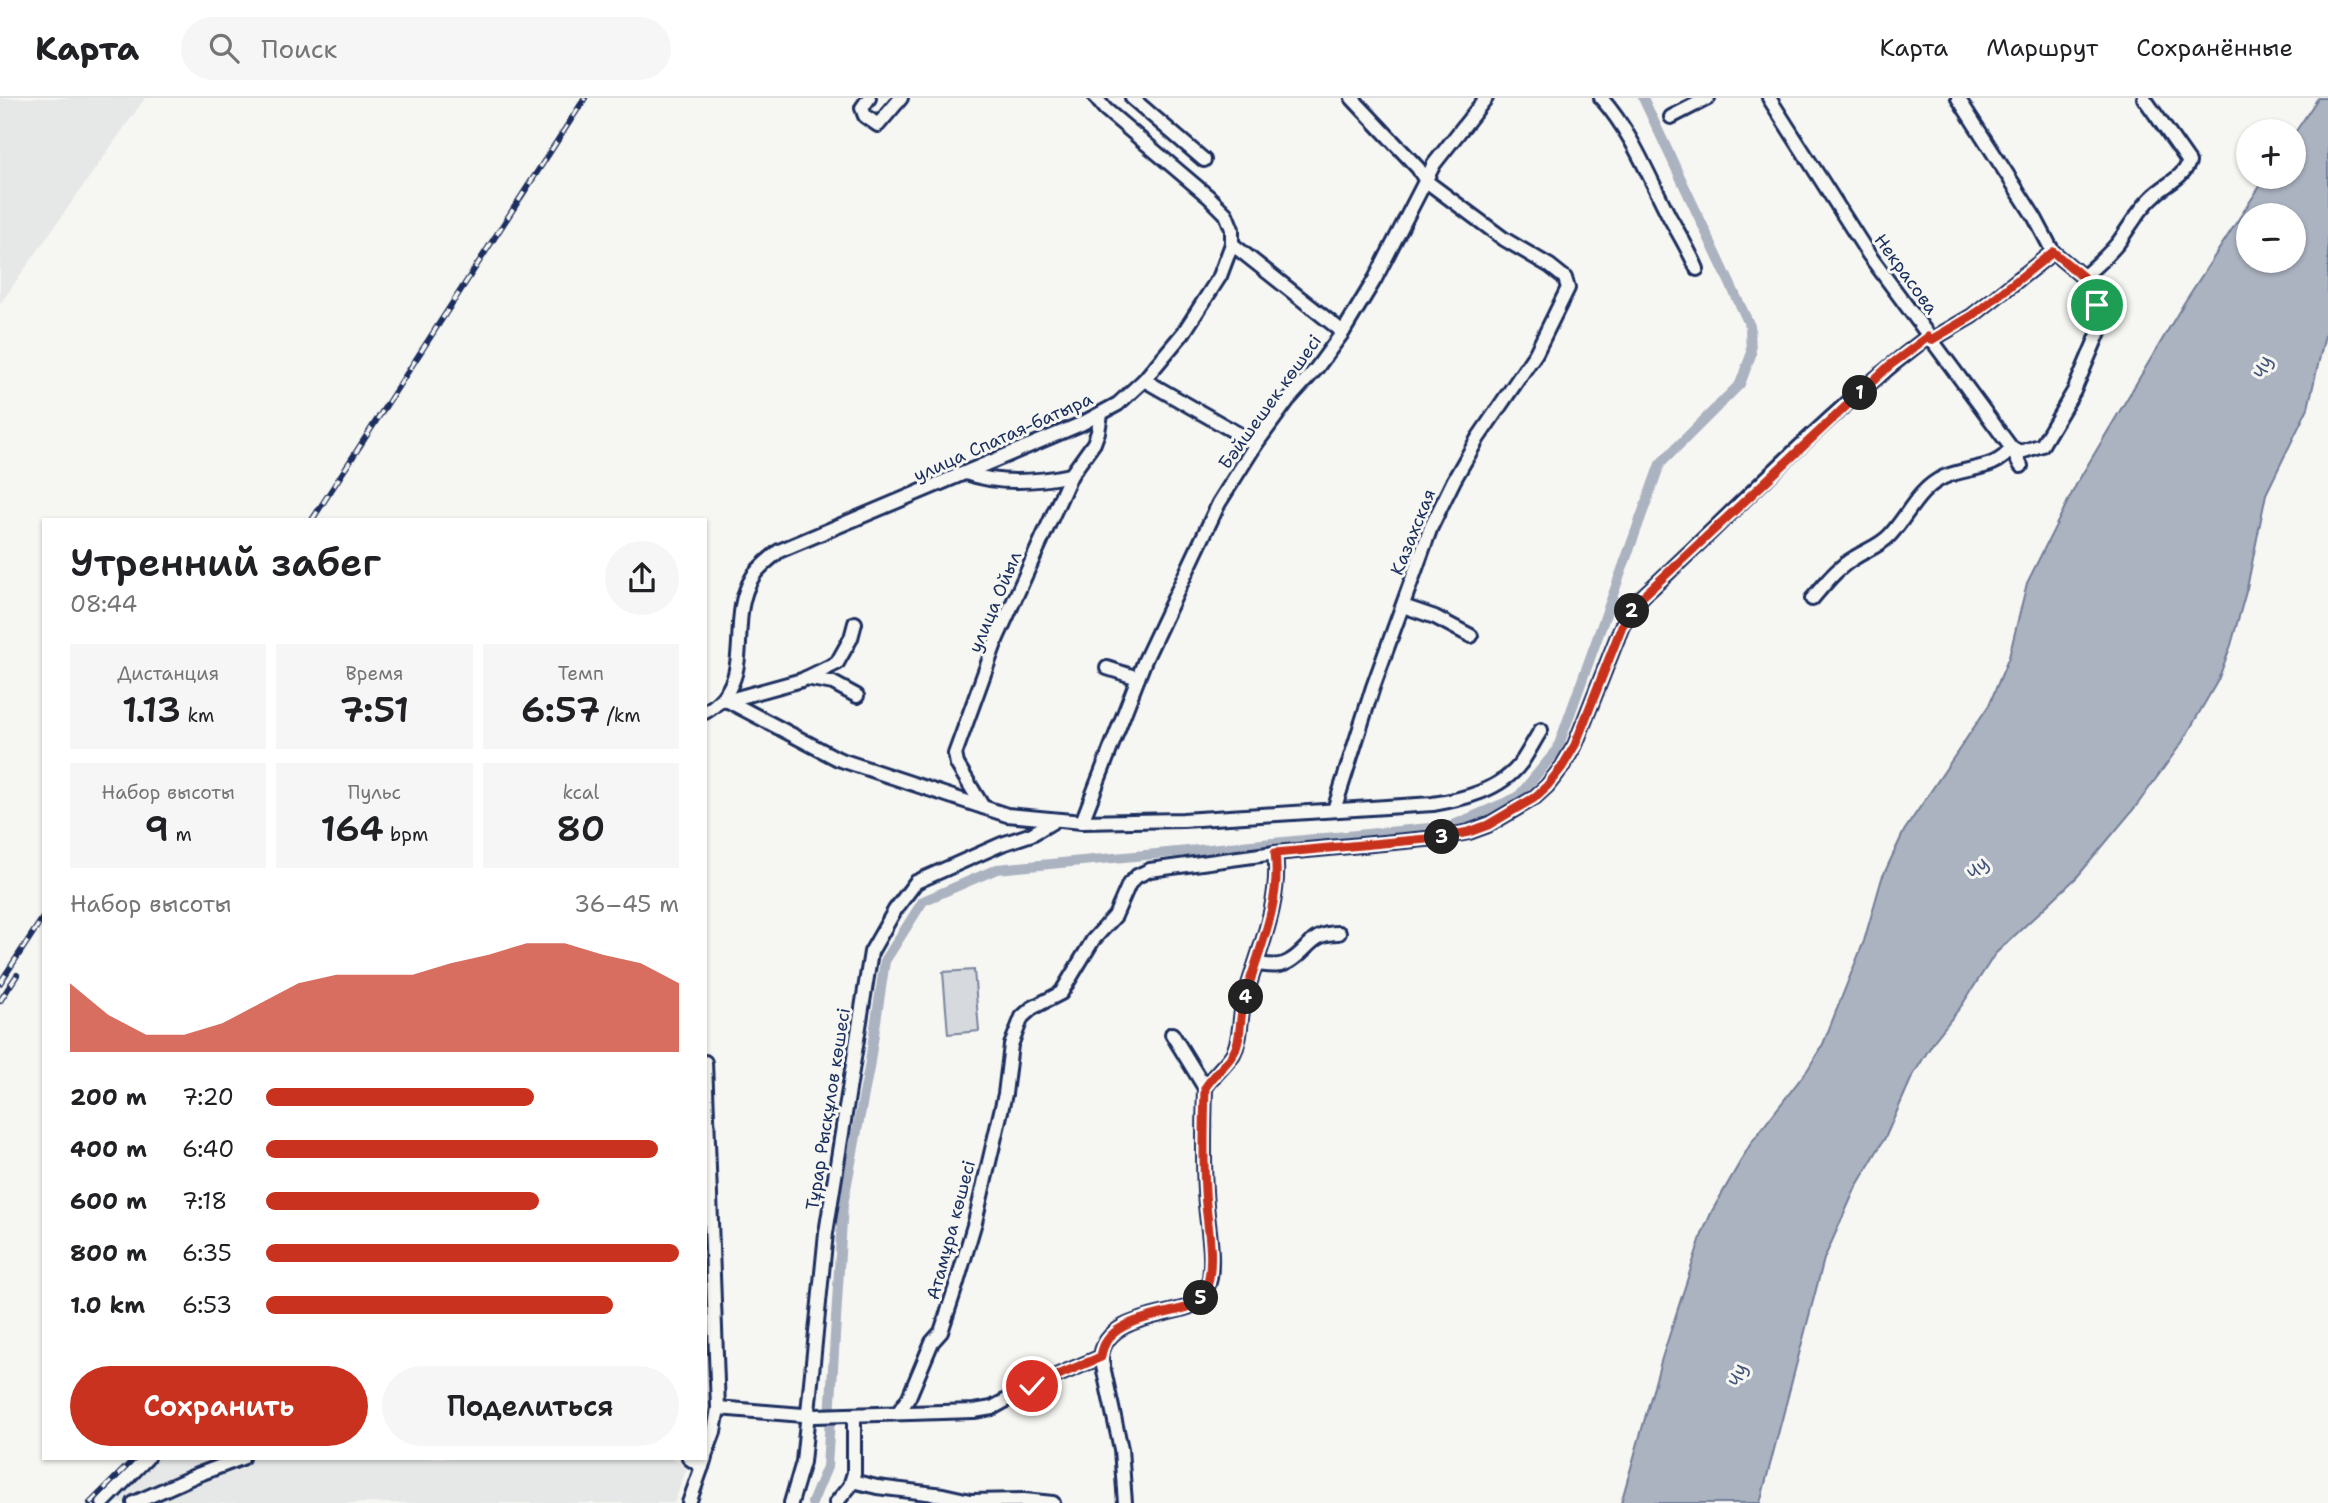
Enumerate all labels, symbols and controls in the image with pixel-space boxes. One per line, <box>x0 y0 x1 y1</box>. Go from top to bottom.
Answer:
search box <box>181 17 671 80</box>
text: Карта <box>35 26 139 71</box>
icon: search <box>205 29 243 67</box>
text: Поиск <box>261 31 337 66</box>
text: Карта <box>1880 32 1948 64</box>
text: Маршрут <box>1986 32 2098 64</box>
text: Сохранённые <box>2136 32 2293 64</box>
map controls <box>2236 119 2306 273</box>
button: + <box>2236 119 2306 189</box>
button: − <box>2236 203 2306 273</box>
street label: Некрасова <box>1869 229 1943 319</box>
pin <box>2067 275 2127 335</box>
icon: arrive <box>2078 286 2116 324</box>
street label: Бәйшешек көшесі <box>1213 330 1327 474</box>
water label: Чу <box>2247 353 2278 382</box>
pin: 1 <box>1842 376 1878 410</box>
text: 1 <box>1855 380 1864 405</box>
street label: улица Спатая-батыра <box>910 387 1096 487</box>
street label: Казахская <box>1385 485 1441 579</box>
text: Утренний забег <box>70 537 381 588</box>
button: share <box>605 541 679 615</box>
street label: улица Ойыл <box>963 548 1027 656</box>
text: 08:44 <box>70 589 137 619</box>
pin: 2 <box>1614 594 1650 628</box>
text: 2 <box>1625 598 1638 623</box>
text: Дистанция <box>117 661 219 686</box>
text: Время <box>346 661 403 686</box>
text: Темп <box>558 661 604 686</box>
text: 1.13 <box>122 686 181 733</box>
text: 7:51 <box>340 686 409 733</box>
text: 6:57 <box>521 686 600 733</box>
text: km <box>181 703 214 728</box>
text: /km <box>600 703 641 728</box>
text: Набор высоты <box>102 780 235 805</box>
text: Пульс <box>348 780 401 805</box>
text: kcal <box>562 780 599 805</box>
text: 9 <box>144 805 169 852</box>
text: 164 <box>321 805 384 852</box>
text: 80 <box>557 805 605 852</box>
pin: 3 <box>1424 820 1460 854</box>
text: m <box>169 822 192 847</box>
text: bpm <box>384 822 428 847</box>
text: 3 <box>1435 824 1448 849</box>
water label: Чу <box>1961 852 1994 885</box>
text: Набор высоты <box>70 889 231 919</box>
text: 36–45 m <box>574 889 679 919</box>
pin: 4 <box>1228 979 1264 1014</box>
text: 4 <box>1239 984 1252 1009</box>
street label: Тұрар Рысқұлов көшесі <box>800 1006 856 1212</box>
text: 200 m <box>70 1082 147 1112</box>
text: 7:20 <box>182 1082 234 1112</box>
text: 400 m <box>70 1134 147 1164</box>
text: 6:40 <box>182 1134 234 1164</box>
street label: Атамұра көшесі <box>921 1158 981 1302</box>
text: 600 m <box>70 1186 147 1216</box>
text: 7:18 <box>182 1186 227 1216</box>
text: 800 m <box>70 1238 147 1268</box>
text: 6:35 <box>182 1238 232 1268</box>
pin: 5 <box>1184 1280 1218 1316</box>
text: 5 <box>1195 1285 1206 1310</box>
text: 1.0 km <box>70 1290 145 1320</box>
text: 6:53 <box>182 1290 232 1320</box>
pin <box>1002 1356 1062 1416</box>
water label: Чу <box>1723 1361 1752 1389</box>
button: Сохранить <box>70 1366 368 1446</box>
button: Поделиться <box>382 1366 679 1446</box>
icon: check <box>1013 1367 1051 1405</box>

